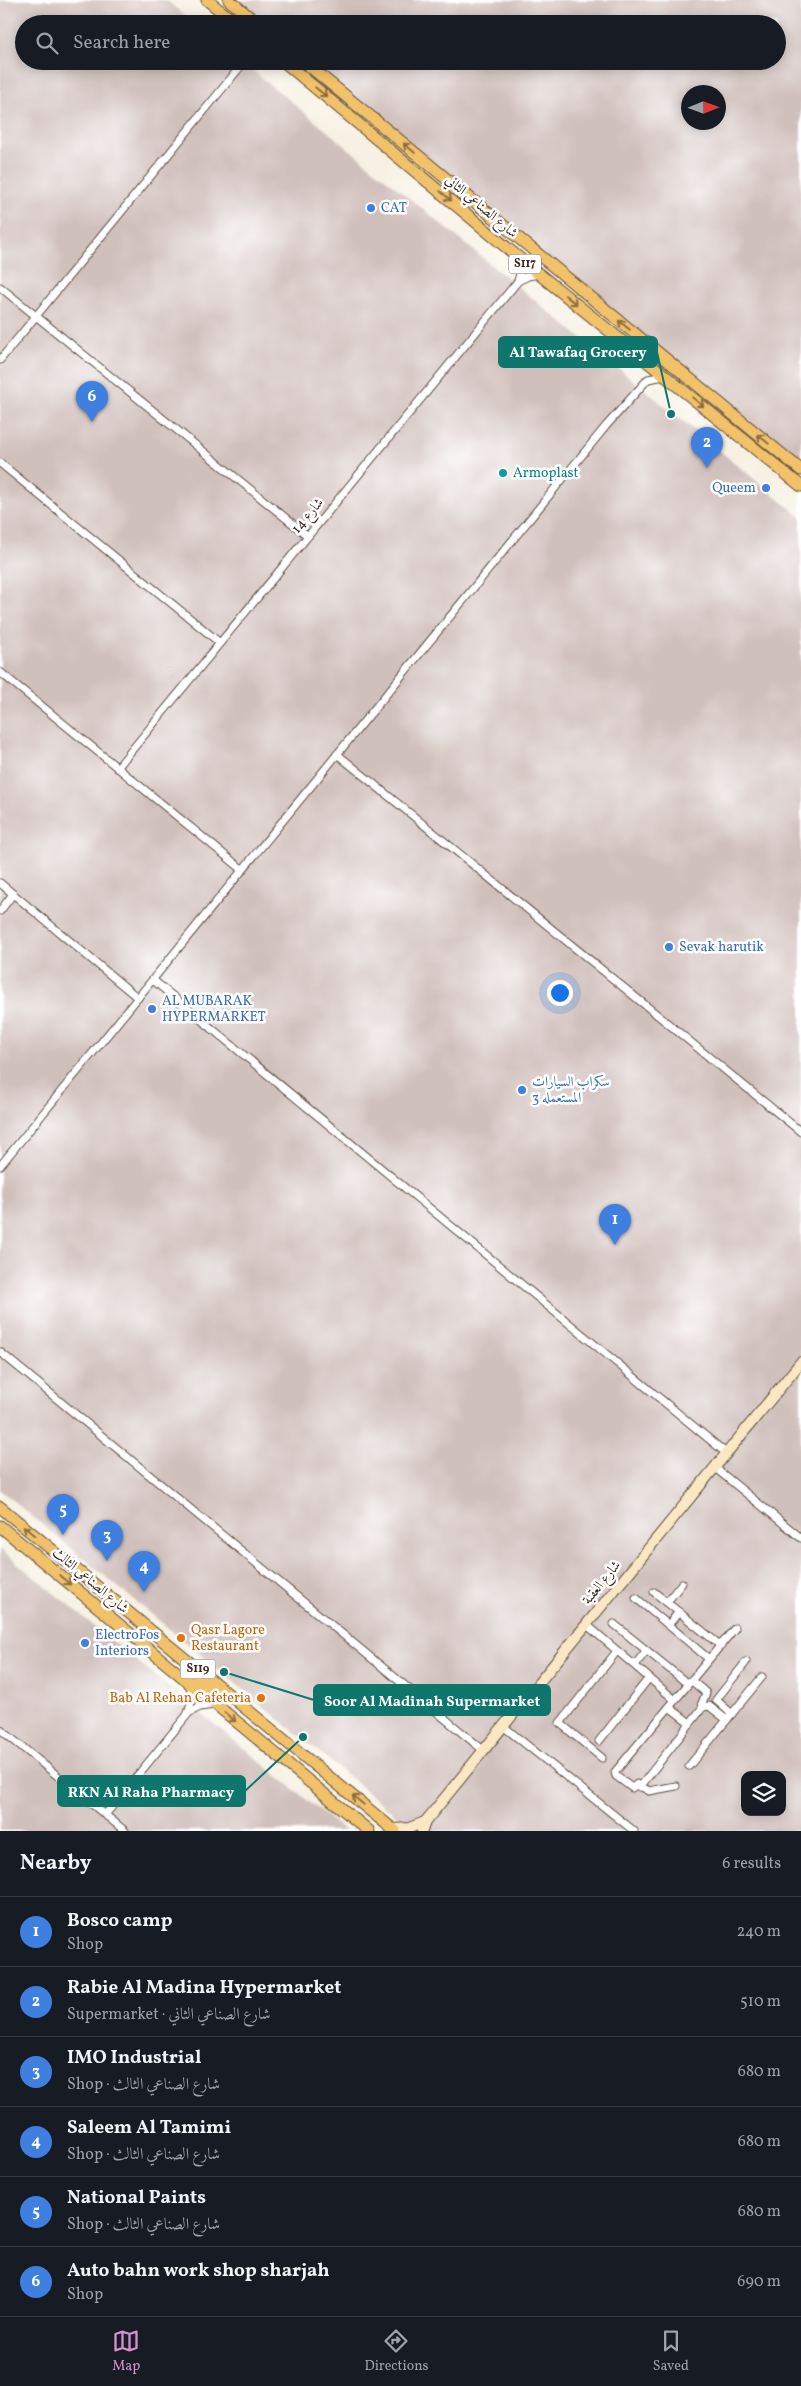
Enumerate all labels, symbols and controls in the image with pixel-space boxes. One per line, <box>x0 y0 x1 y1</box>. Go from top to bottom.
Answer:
search box <box>15 15 786 70</box>
icon: search <box>33 29 61 57</box>
text: Search here <box>73 30 170 56</box>
north arrow <box>681 85 726 130</box>
one-way arrow <box>314 87 327 98</box>
one-way arrow <box>403 143 416 154</box>
street label: شارع الصناعي الثاني <box>440 171 521 244</box>
one-way arrow <box>439 191 452 202</box>
place label: CAT <box>381 199 407 218</box>
marker: CAT <box>365 202 377 214</box>
road number: S117 <box>509 254 541 274</box>
one-way arrow <box>564 295 578 305</box>
one-way arrow <box>618 320 631 331</box>
callout: Al Tawafaq Grocery <box>499 337 657 367</box>
text: Al Tawafaq Grocery <box>509 343 647 364</box>
pin: 6 <box>76 381 108 422</box>
one-way arrow <box>691 396 704 407</box>
pin: 2 <box>691 427 723 468</box>
one-way arrow <box>757 434 770 445</box>
place label: Armoplast <box>513 464 579 483</box>
marker: Armoplast <box>497 467 509 479</box>
place label: Queem <box>712 479 756 498</box>
marker: Queem <box>760 482 772 494</box>
street label: شارع 14 <box>288 494 329 538</box>
place label: Sevak harutik <box>679 938 764 957</box>
marker: Sevak harutik <box>663 941 675 953</box>
your location <box>547 980 573 1006</box>
place label: AL MUBARAK HYPERMARKET <box>162 992 266 1027</box>
marker: AL MUBARAK HYPERMARKET <box>146 1003 158 1015</box>
place label: سكراب السيارات المستعمله 3 <box>532 1073 610 1108</box>
marker: سكراب السيارات المستعمله 3 <box>516 1084 528 1096</box>
pin: 1 <box>599 1204 631 1245</box>
pin: 5 <box>47 1494 79 1535</box>
pin: 3 <box>91 1520 123 1561</box>
one-way arrow <box>23 1526 36 1537</box>
street label: شارع الصناعي الثالث <box>47 1543 132 1619</box>
pin: 4 <box>128 1551 160 1592</box>
street label: شارع العقبة <box>578 1557 626 1610</box>
one-way arrow <box>58 1574 71 1585</box>
place label: Qasr Lagore Restaurant <box>191 1621 265 1656</box>
place label: ElectroFos Interiors <box>95 1626 159 1661</box>
marker: Qasr Lagore Restaurant <box>175 1632 187 1644</box>
marker: ElectroFos Interiors <box>79 1637 91 1649</box>
road number: S119 <box>180 1660 216 1678</box>
callout: Soor Al Madinah Supermarket <box>314 1685 550 1715</box>
place label: Bab Al Rehan Cafeteria <box>110 1689 251 1708</box>
marker: Bab Al Rehan Cafeteria <box>255 1692 267 1704</box>
text: Soor Al Madinah Supermarket <box>324 1692 540 1713</box>
one-way arrow <box>223 1712 236 1723</box>
map controls <box>741 1771 786 1816</box>
button: layers <box>741 1771 786 1816</box>
callout: RKN Al Raha Pharmacy <box>58 1776 245 1806</box>
text: RKN Al Raha Pharmacy <box>68 1783 235 1804</box>
one-way arrow <box>351 1795 364 1806</box>
text: Nearby <box>20 1849 91 1878</box>
text: 6 results <box>722 1853 781 1875</box>
text: Bosco camp <box>67 1908 173 1934</box>
text: 1 <box>33 1921 39 1943</box>
text: 240 m <box>737 1921 781 1943</box>
text: Shop <box>67 1934 103 1956</box>
text: Rabie Al Madina Hypermarket <box>67 1975 341 2001</box>
text: 2 <box>32 1991 40 2013</box>
text: 510 m <box>740 1991 781 2013</box>
text: Supermarket · شارع الصناعي الثاني <box>67 2004 271 2026</box>
text: IMO Industrial <box>67 2045 201 2071</box>
text: 3 <box>32 2061 40 2083</box>
text: 680 m <box>738 2061 781 2083</box>
text: Shop · شارع الصناعي الثالث <box>67 2074 220 2096</box>
text: Saleem Al Tamimi <box>67 2115 231 2141</box>
text: 4 <box>31 2131 41 2153</box>
text: 680 m <box>738 2131 781 2153</box>
text: Shop · شارع الصناعي الثالث <box>67 2144 220 2166</box>
text: National Paints <box>67 2185 206 2211</box>
text: 5 <box>32 2201 40 2223</box>
text: 680 m <box>738 2201 781 2223</box>
text: Shop · شارع الصناعي الثالث <box>67 2214 220 2236</box>
text: Auto bahn work shop sharjah <box>67 2258 330 2284</box>
text: 6 <box>32 2271 40 2293</box>
text: 690 m <box>737 2271 781 2293</box>
text: Shop <box>67 2284 103 2306</box>
tab: Map <box>112 2327 140 2376</box>
tab: Directions <box>364 2327 429 2376</box>
tab: Saved <box>653 2327 689 2376</box>

